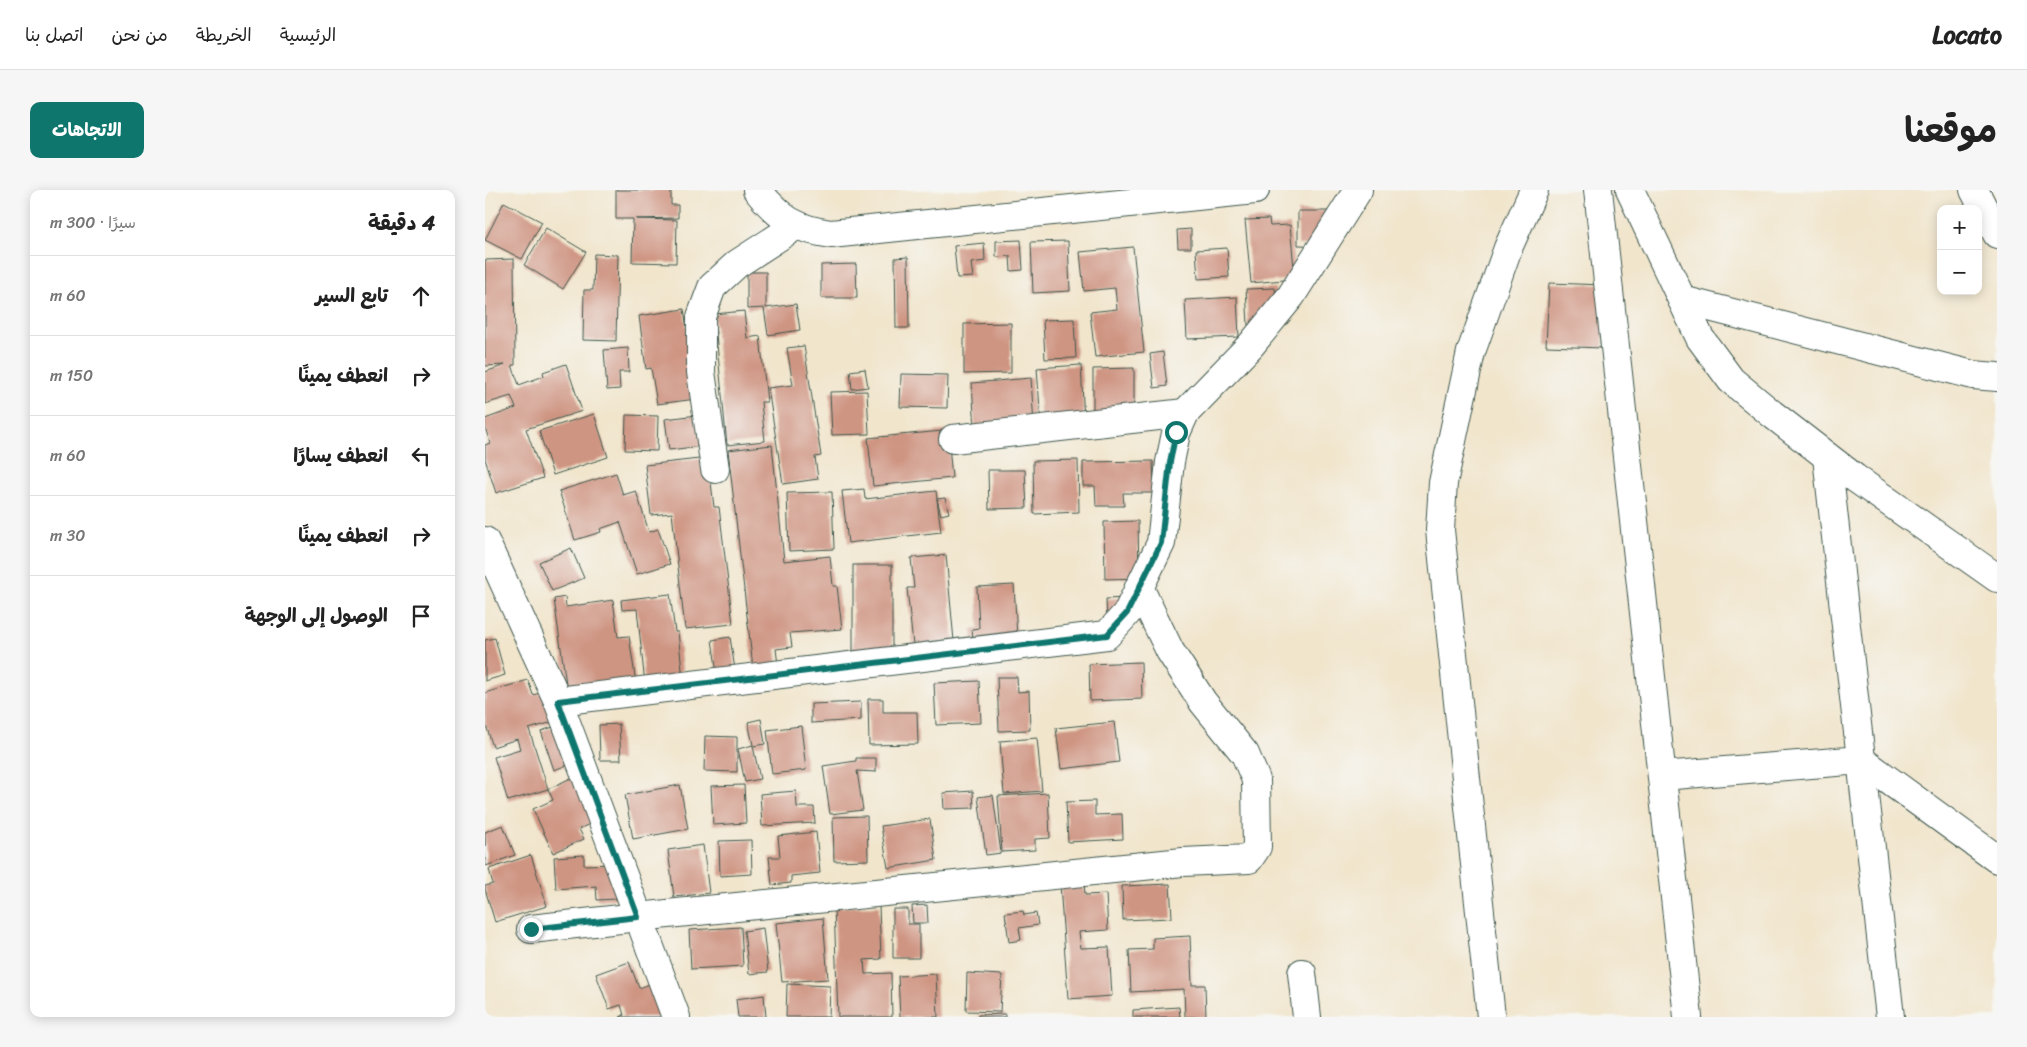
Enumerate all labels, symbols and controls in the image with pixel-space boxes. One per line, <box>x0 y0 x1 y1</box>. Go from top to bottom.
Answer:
text: Locato <box>1932 14 2002 56</box>
text: اتصل بنا <box>25 19 84 51</box>
text: من نحن <box>112 19 168 51</box>
text: الخريطة <box>196 19 252 51</box>
text: الرئيسية <box>280 19 336 51</box>
text: موقعنا <box>1904 99 1997 161</box>
button: الاتجاهات <box>30 102 144 158</box>
text: 4 دقيقة <box>368 204 435 242</box>
map controls <box>1937 205 1982 295</box>
button: + <box>1937 205 1982 250</box>
text: سيرًا · 300 m <box>50 208 136 237</box>
button: − <box>1937 250 1982 295</box>
text: تابع السير <box>315 279 388 312</box>
text: 60 m <box>50 281 86 310</box>
icon: ahead <box>407 282 435 310</box>
text: انعطف يمينًا <box>298 359 388 392</box>
text: 150 m <box>50 361 93 390</box>
icon: right <box>407 362 435 390</box>
route start <box>1165 421 1188 444</box>
text: انعطف يسارًا <box>293 439 388 472</box>
text: 60 m <box>50 441 86 470</box>
icon: left <box>407 442 435 470</box>
text: انعطف يمينًا <box>298 519 388 552</box>
text: 30 m <box>50 521 85 550</box>
icon: right <box>407 522 435 550</box>
text: الوصول إلى الوجهة <box>245 599 388 632</box>
icon: arrive <box>407 602 435 630</box>
route end <box>520 918 543 941</box>

